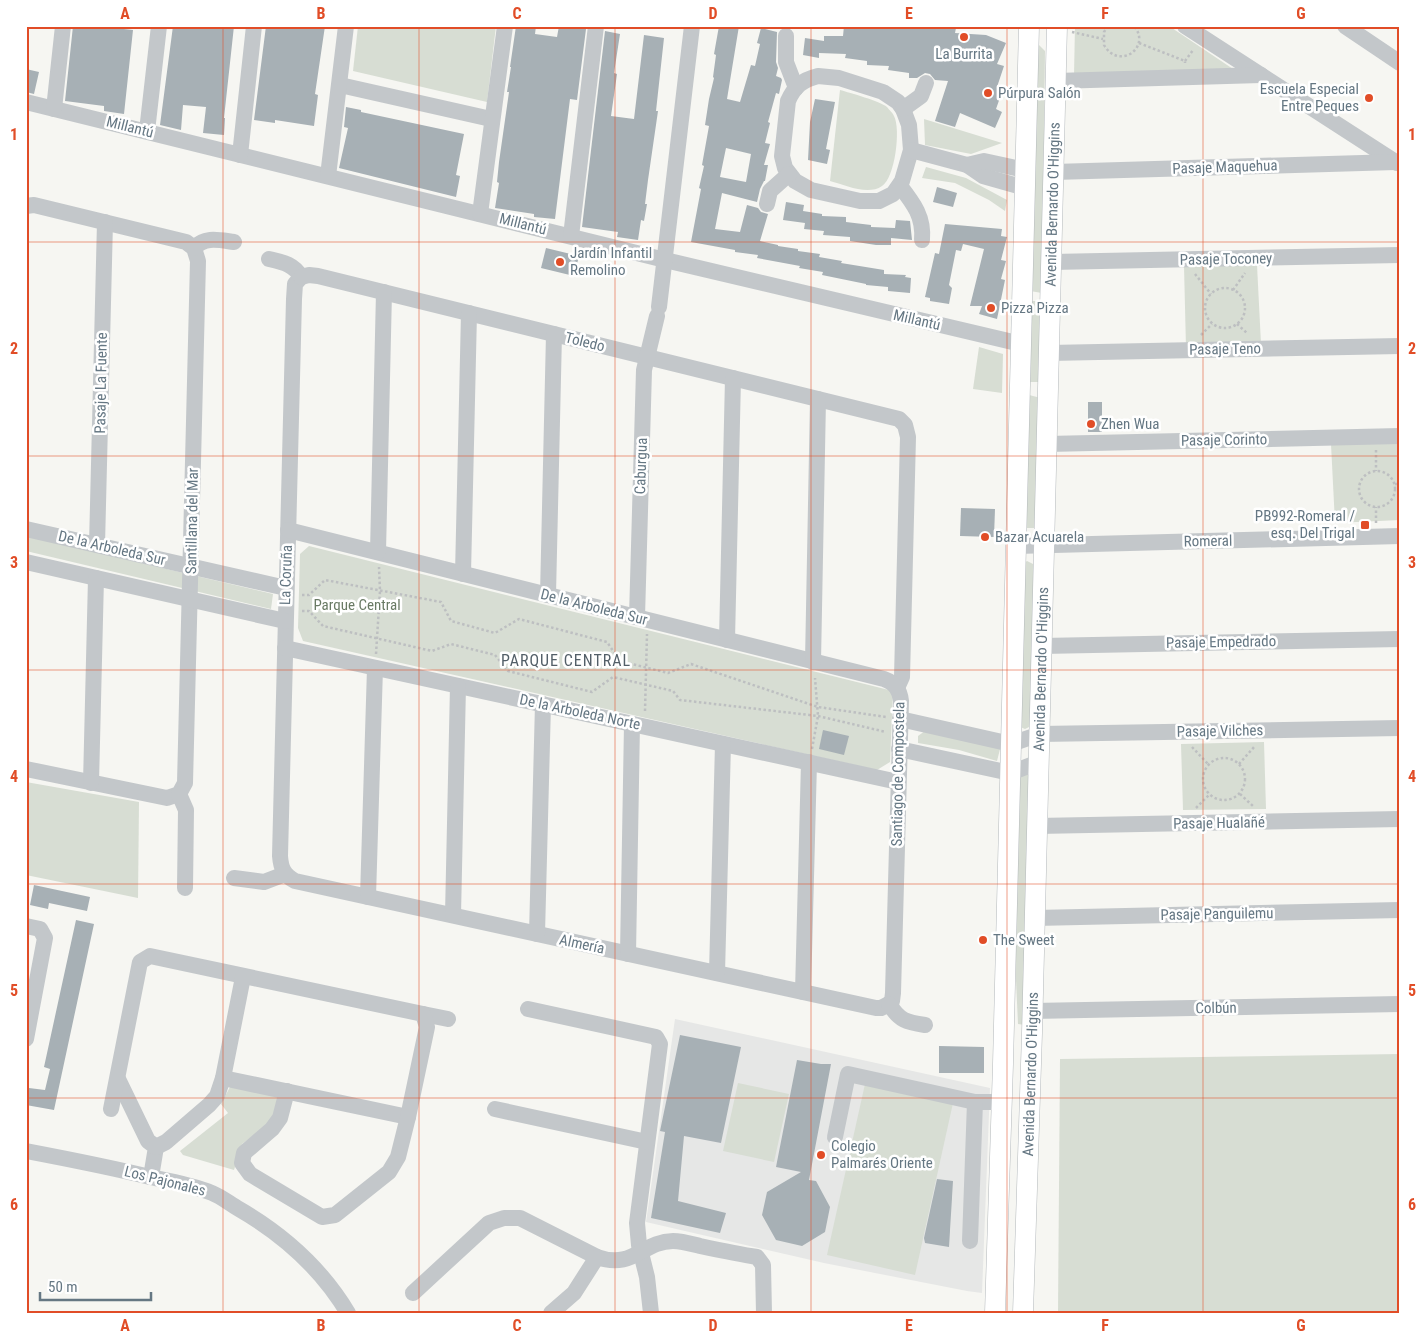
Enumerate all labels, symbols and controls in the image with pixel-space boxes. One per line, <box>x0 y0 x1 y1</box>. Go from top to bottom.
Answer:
text: A <box>120 4 130 23</box>
text: B <box>317 4 326 23</box>
text: C <box>512 4 522 23</box>
text: D <box>708 4 718 23</box>
text: E <box>905 4 913 23</box>
text: F <box>1101 4 1109 23</box>
text: G <box>1296 4 1306 23</box>
marker: La Burrita <box>958 31 970 43</box>
place label: La Burrita <box>935 45 993 63</box>
place label: Escuela Especial Entre Peques <box>1260 80 1359 115</box>
place label: Púrpura Salón <box>998 84 1081 102</box>
marker: Púrpura Salón <box>982 87 994 99</box>
marker: Escuela Especial Entre Peques <box>1363 92 1375 104</box>
street label: Millantú <box>105 112 155 142</box>
street label: Avenida Bernardo O'Higgins <box>1042 122 1064 287</box>
text: 1 <box>10 125 18 144</box>
text: 1 <box>1408 125 1416 144</box>
street label: Pasaje Maquehua <box>1172 156 1278 178</box>
street label: Millantú <box>498 209 548 239</box>
place label: Jardín Infantil Remolino <box>570 244 652 279</box>
street label: Pasaje Toconey <box>1180 249 1272 269</box>
marker: Jardín Infantil Remolino <box>554 256 566 268</box>
place label: Pizza Pizza <box>1001 299 1069 317</box>
marker: Pizza Pizza <box>985 302 997 314</box>
street label: Millantú <box>892 306 942 334</box>
street label: Toledo <box>563 328 607 356</box>
street label: Pasaje La Fuente <box>91 332 111 434</box>
text: 2 <box>10 339 18 358</box>
street label: Pasaje Teno <box>1189 339 1261 359</box>
text: 2 <box>1408 339 1416 358</box>
place label: Zhen Wua <box>1101 415 1160 433</box>
marker: Zhen Wua <box>1085 418 1097 430</box>
street label: Pasaje Corinto <box>1181 430 1267 450</box>
street label: Caburgua <box>631 437 651 495</box>
street label: Santillana del Mar <box>182 467 202 574</box>
place label: PB992-Romeral / esq. Del Trigal <box>1255 507 1355 542</box>
marker: PB992-Romeral / esq. Del Trigal <box>1359 519 1371 531</box>
street label: De la Arboleda Sur <box>57 527 168 569</box>
place label: Bazar Acuarela <box>995 528 1084 546</box>
marker: Bazar Acuarela <box>979 531 991 543</box>
street label: Romeral <box>1183 532 1233 550</box>
street label: La Coruña <box>276 545 296 605</box>
text: 3 <box>10 553 18 572</box>
text: 3 <box>1408 553 1416 572</box>
street label: De la Arboleda Sur <box>539 585 650 629</box>
street label: Avenida Bernardo O'Higgins <box>1030 587 1052 752</box>
park label: Parque Central <box>313 596 401 614</box>
street label: Pasaje Empedrado <box>1166 632 1276 652</box>
district label: PARQUE CENTRAL <box>501 651 631 670</box>
street label: De la Arboleda Norte <box>518 690 642 734</box>
street label: Santiago de Compostela <box>888 701 908 847</box>
street label: Pasaje Vilches <box>1177 721 1264 741</box>
text: 4 <box>10 767 18 786</box>
text: 4 <box>1408 767 1416 786</box>
street label: Pasaje Hualañé <box>1173 813 1265 833</box>
street label: Pasaje Panguilemu <box>1160 904 1274 924</box>
street label: Almería <box>558 930 606 958</box>
place label: The Sweet <box>993 931 1055 949</box>
marker: The Sweet <box>977 934 989 946</box>
text: 5 <box>10 981 18 1000</box>
text: 5 <box>1408 981 1416 1000</box>
street label: Avenida Bernardo O'Higgins <box>1019 992 1042 1157</box>
street label: Colbún <box>1195 999 1237 1017</box>
place label: Colegio Palmarés Oriente <box>831 1137 933 1172</box>
marker: Colegio Palmarés Oriente <box>815 1149 827 1161</box>
street label: Los Pajonales <box>123 1162 208 1200</box>
text: 6 <box>10 1195 18 1214</box>
text: 6 <box>1408 1195 1416 1214</box>
scale bar <box>40 1269 151 1301</box>
text: 50 m <box>48 1278 78 1296</box>
text: A <box>120 1316 130 1335</box>
text: B <box>317 1316 326 1335</box>
text: C <box>512 1316 522 1335</box>
text: D <box>708 1316 718 1335</box>
text: E <box>905 1316 913 1335</box>
text: F <box>1101 1316 1109 1335</box>
text: G <box>1296 1316 1306 1335</box>

